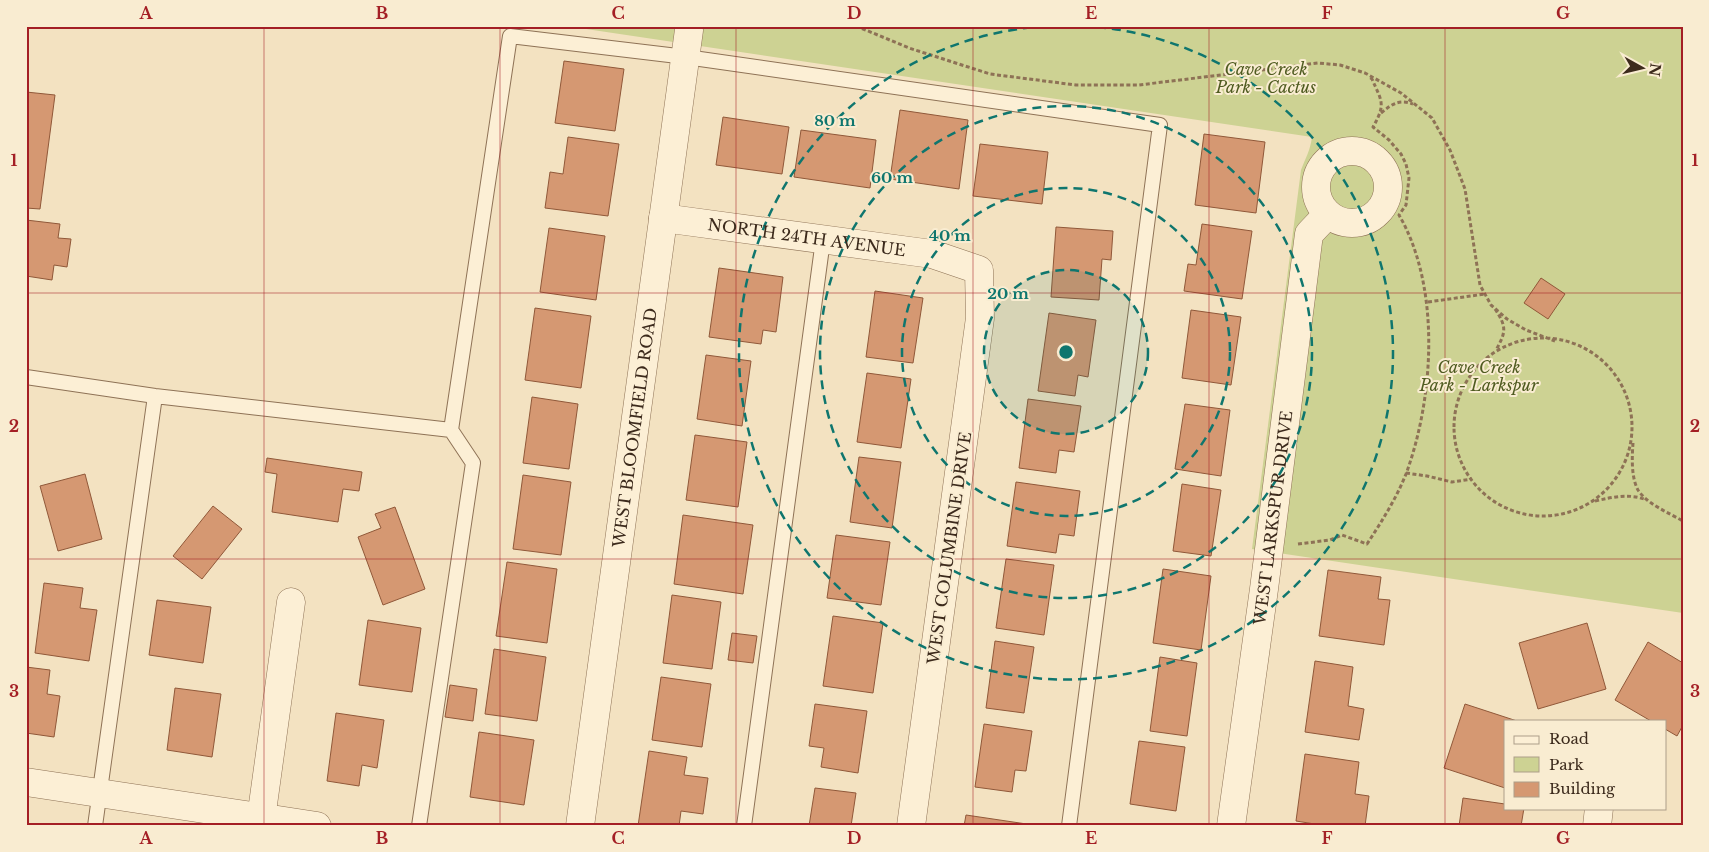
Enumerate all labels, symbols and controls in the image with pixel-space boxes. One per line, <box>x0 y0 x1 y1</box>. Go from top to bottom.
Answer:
text: A <box>139 3 154 23</box>
text: B <box>376 3 389 23</box>
text: C <box>611 3 625 23</box>
text: D <box>847 3 861 23</box>
text: E <box>1085 3 1097 23</box>
text: F <box>1321 3 1333 23</box>
text: G <box>1556 3 1570 23</box>
north arrow <box>1616 42 1666 92</box>
park label: Cave Creek Park - Cactus <box>1215 59 1316 97</box>
text: N <box>1645 62 1665 78</box>
text: 80 m <box>814 111 856 130</box>
text: 1 <box>11 150 18 170</box>
text: 1 <box>1692 150 1699 170</box>
text: 60 m <box>871 168 913 187</box>
street label: NORTH 24TH AVENUE <box>707 214 907 260</box>
text: 40 m <box>929 226 971 245</box>
text: 20 m <box>987 284 1029 303</box>
street label: WEST BLOOMFIELD ROAD <box>608 307 661 550</box>
centre of rings <box>1057 343 1075 361</box>
park label: Cave Creek Park - Larkspur <box>1419 357 1539 395</box>
street label: WEST LARKSPUR DRIVE <box>1249 410 1297 627</box>
text: 2 <box>9 416 19 436</box>
text: 2 <box>1690 416 1700 436</box>
street label: WEST COLUMBINE DRIVE <box>923 430 975 667</box>
text: 3 <box>9 681 19 701</box>
text: 3 <box>1690 681 1700 701</box>
legend <box>1504 720 1666 810</box>
text: Road <box>1549 729 1589 748</box>
text: Park <box>1549 755 1585 774</box>
text: Building <box>1549 779 1616 798</box>
text: A <box>139 828 154 848</box>
text: B <box>376 828 389 848</box>
text: C <box>611 828 625 848</box>
text: D <box>847 828 861 848</box>
text: E <box>1085 828 1097 848</box>
text: F <box>1321 828 1333 848</box>
text: G <box>1556 828 1570 848</box>

